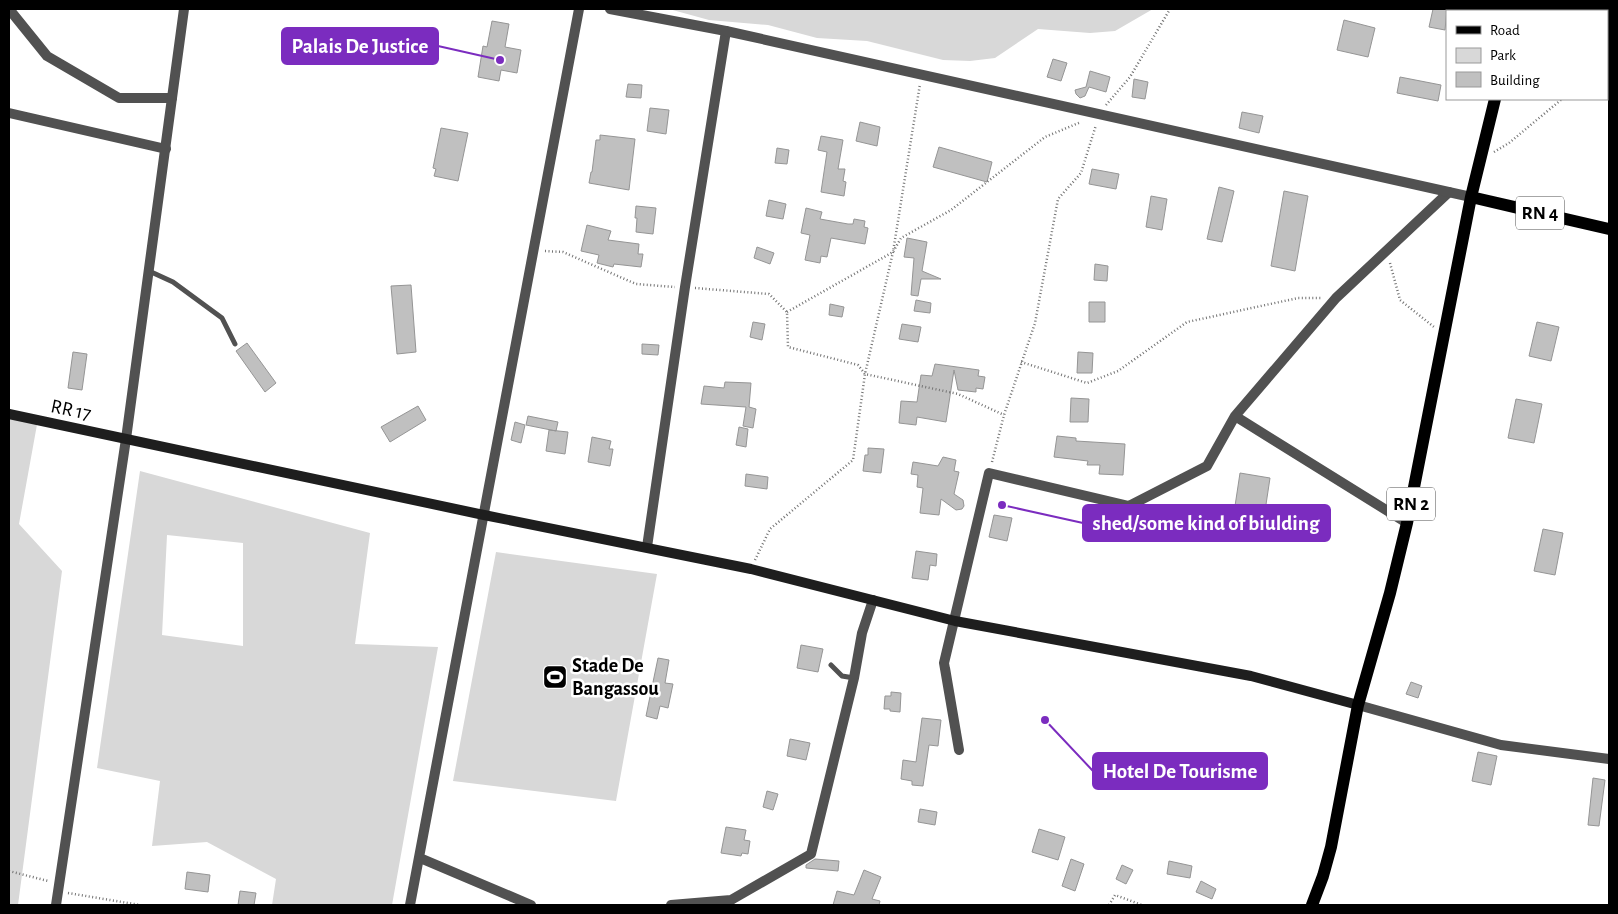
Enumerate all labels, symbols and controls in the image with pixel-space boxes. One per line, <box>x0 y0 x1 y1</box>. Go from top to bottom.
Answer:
legend <box>1446 10 1608 100</box>
text: Road <box>1490 23 1520 38</box>
callout: Palais De Justice <box>282 28 438 64</box>
text: Palais De Justice <box>292 36 428 57</box>
text: Park <box>1490 48 1516 63</box>
text: Building <box>1490 73 1540 88</box>
road number: RN 4 <box>1516 197 1564 230</box>
street label: RR 17 <box>49 396 93 424</box>
road number: RN 2 <box>1387 488 1435 520</box>
callout: shed/some kind of biulding <box>1083 505 1330 541</box>
text: shed/some kind of biulding <box>1093 513 1320 534</box>
place label: Stade De Bangassou <box>572 656 659 699</box>
sports icon: Stade De Bangassou <box>542 664 568 690</box>
callout: Hotel De Tourisme <box>1093 753 1267 789</box>
text: Hotel De Tourisme <box>1103 761 1258 782</box>

